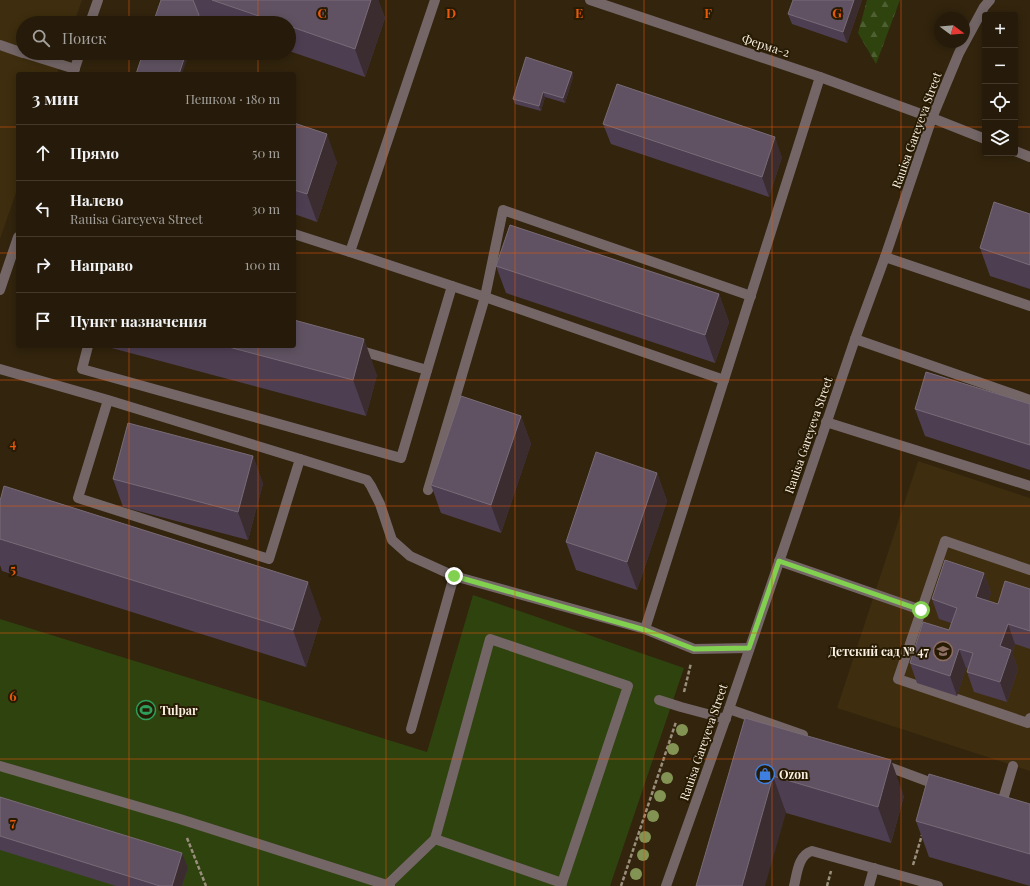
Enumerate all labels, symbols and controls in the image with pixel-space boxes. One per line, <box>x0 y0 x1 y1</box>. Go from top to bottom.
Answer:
text: C <box>317 4 327 21</box>
text: D <box>446 4 456 21</box>
text: E <box>575 4 583 21</box>
text: F <box>704 4 712 21</box>
text: G <box>832 4 842 21</box>
north arrow <box>934 12 970 48</box>
map controls <box>982 12 1018 156</box>
button: + <box>982 12 1018 48</box>
search box <box>16 16 296 60</box>
icon: search <box>30 27 52 49</box>
text: Поиск <box>62 28 107 48</box>
street label: Ферма-2 <box>740 30 792 60</box>
button: − <box>982 48 1018 84</box>
street label: Rauisa Gareyeva Street <box>888 69 945 190</box>
button: locate <box>982 84 1018 120</box>
text: 3 мин <box>32 87 79 109</box>
text: Пешком · 180 m <box>185 90 280 107</box>
button: layers <box>982 120 1018 156</box>
icon: ahead <box>32 142 54 164</box>
text: Прямо <box>70 143 119 163</box>
text: 50 m <box>252 144 280 161</box>
text: Налево <box>70 190 123 210</box>
icon: left <box>32 198 54 220</box>
text: 30 m <box>252 200 280 217</box>
text: Rauisa Gareyeva Street <box>70 210 203 227</box>
icon: right <box>32 254 54 276</box>
text: Направо <box>70 255 133 275</box>
text: 100 m <box>245 256 280 273</box>
icon: arrive <box>32 310 54 332</box>
text: Пункт назначения <box>70 311 207 331</box>
street label: Rauisa Gareyeva Street <box>780 374 836 496</box>
text: 4 <box>10 434 17 451</box>
text: 5 <box>10 560 16 577</box>
route end <box>445 567 463 585</box>
route start <box>912 601 930 619</box>
school or university icon: Детский сад № 47 <box>932 640 954 662</box>
place label: Детский сад № 47 <box>828 643 930 659</box>
street label: Rauisa Gareyeva Street <box>675 681 731 803</box>
text: 6 <box>9 687 17 704</box>
sports icon: Tulpar <box>135 699 157 721</box>
place label: Tulpar <box>160 702 198 718</box>
shop icon: Ozon <box>754 763 776 785</box>
place label: Ozon <box>779 766 809 782</box>
text: 7 <box>10 813 16 830</box>

